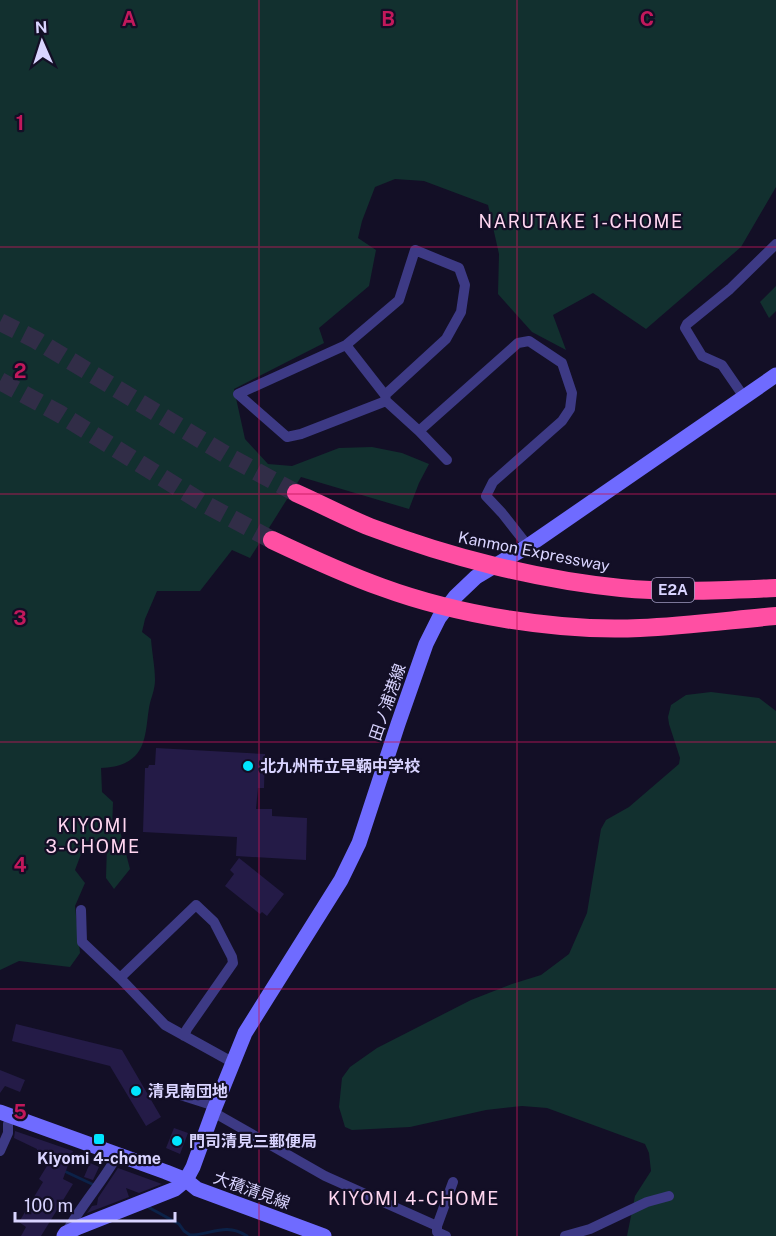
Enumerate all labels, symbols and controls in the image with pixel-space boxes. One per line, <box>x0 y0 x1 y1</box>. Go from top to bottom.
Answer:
text: A <box>122 7 136 31</box>
text: B <box>381 7 395 31</box>
text: C <box>640 7 654 31</box>
north arrow <box>12 12 72 72</box>
text: N <box>34 18 48 37</box>
text: 1 <box>16 111 24 135</box>
district label: NARUTAKE 1-CHOME <box>478 211 684 232</box>
text: 2 <box>14 359 26 383</box>
street label: Kanmon Expressway <box>457 527 612 576</box>
road number: E2A <box>652 578 694 602</box>
text: 3 <box>13 606 27 630</box>
street label: 田ノ浦港線 <box>365 661 409 743</box>
place label: 北九州市立早鞆中学校 <box>260 757 420 776</box>
marker: 北九州市立早鞆中学校 <box>241 759 255 773</box>
district label: KIYOMI 3-CHOME <box>45 815 141 857</box>
text: 4 <box>13 853 27 877</box>
place label: 清見南団地 <box>148 1082 228 1101</box>
marker: 清見南団地 <box>129 1084 143 1098</box>
text: 5 <box>13 1100 27 1124</box>
marker: Kiyomi 4-chome <box>92 1132 106 1146</box>
place label: 門司清見三郵便局 <box>189 1132 317 1151</box>
marker: 門司清見三郵便局 <box>170 1134 184 1148</box>
place label: Kiyomi 4-chome <box>37 1149 161 1168</box>
street label: 大積清見線 <box>211 1168 293 1213</box>
scale bar <box>15 1185 176 1223</box>
district label: KIYOMI 4-CHOME <box>328 1188 500 1209</box>
text: 100 m <box>24 1195 73 1216</box>

